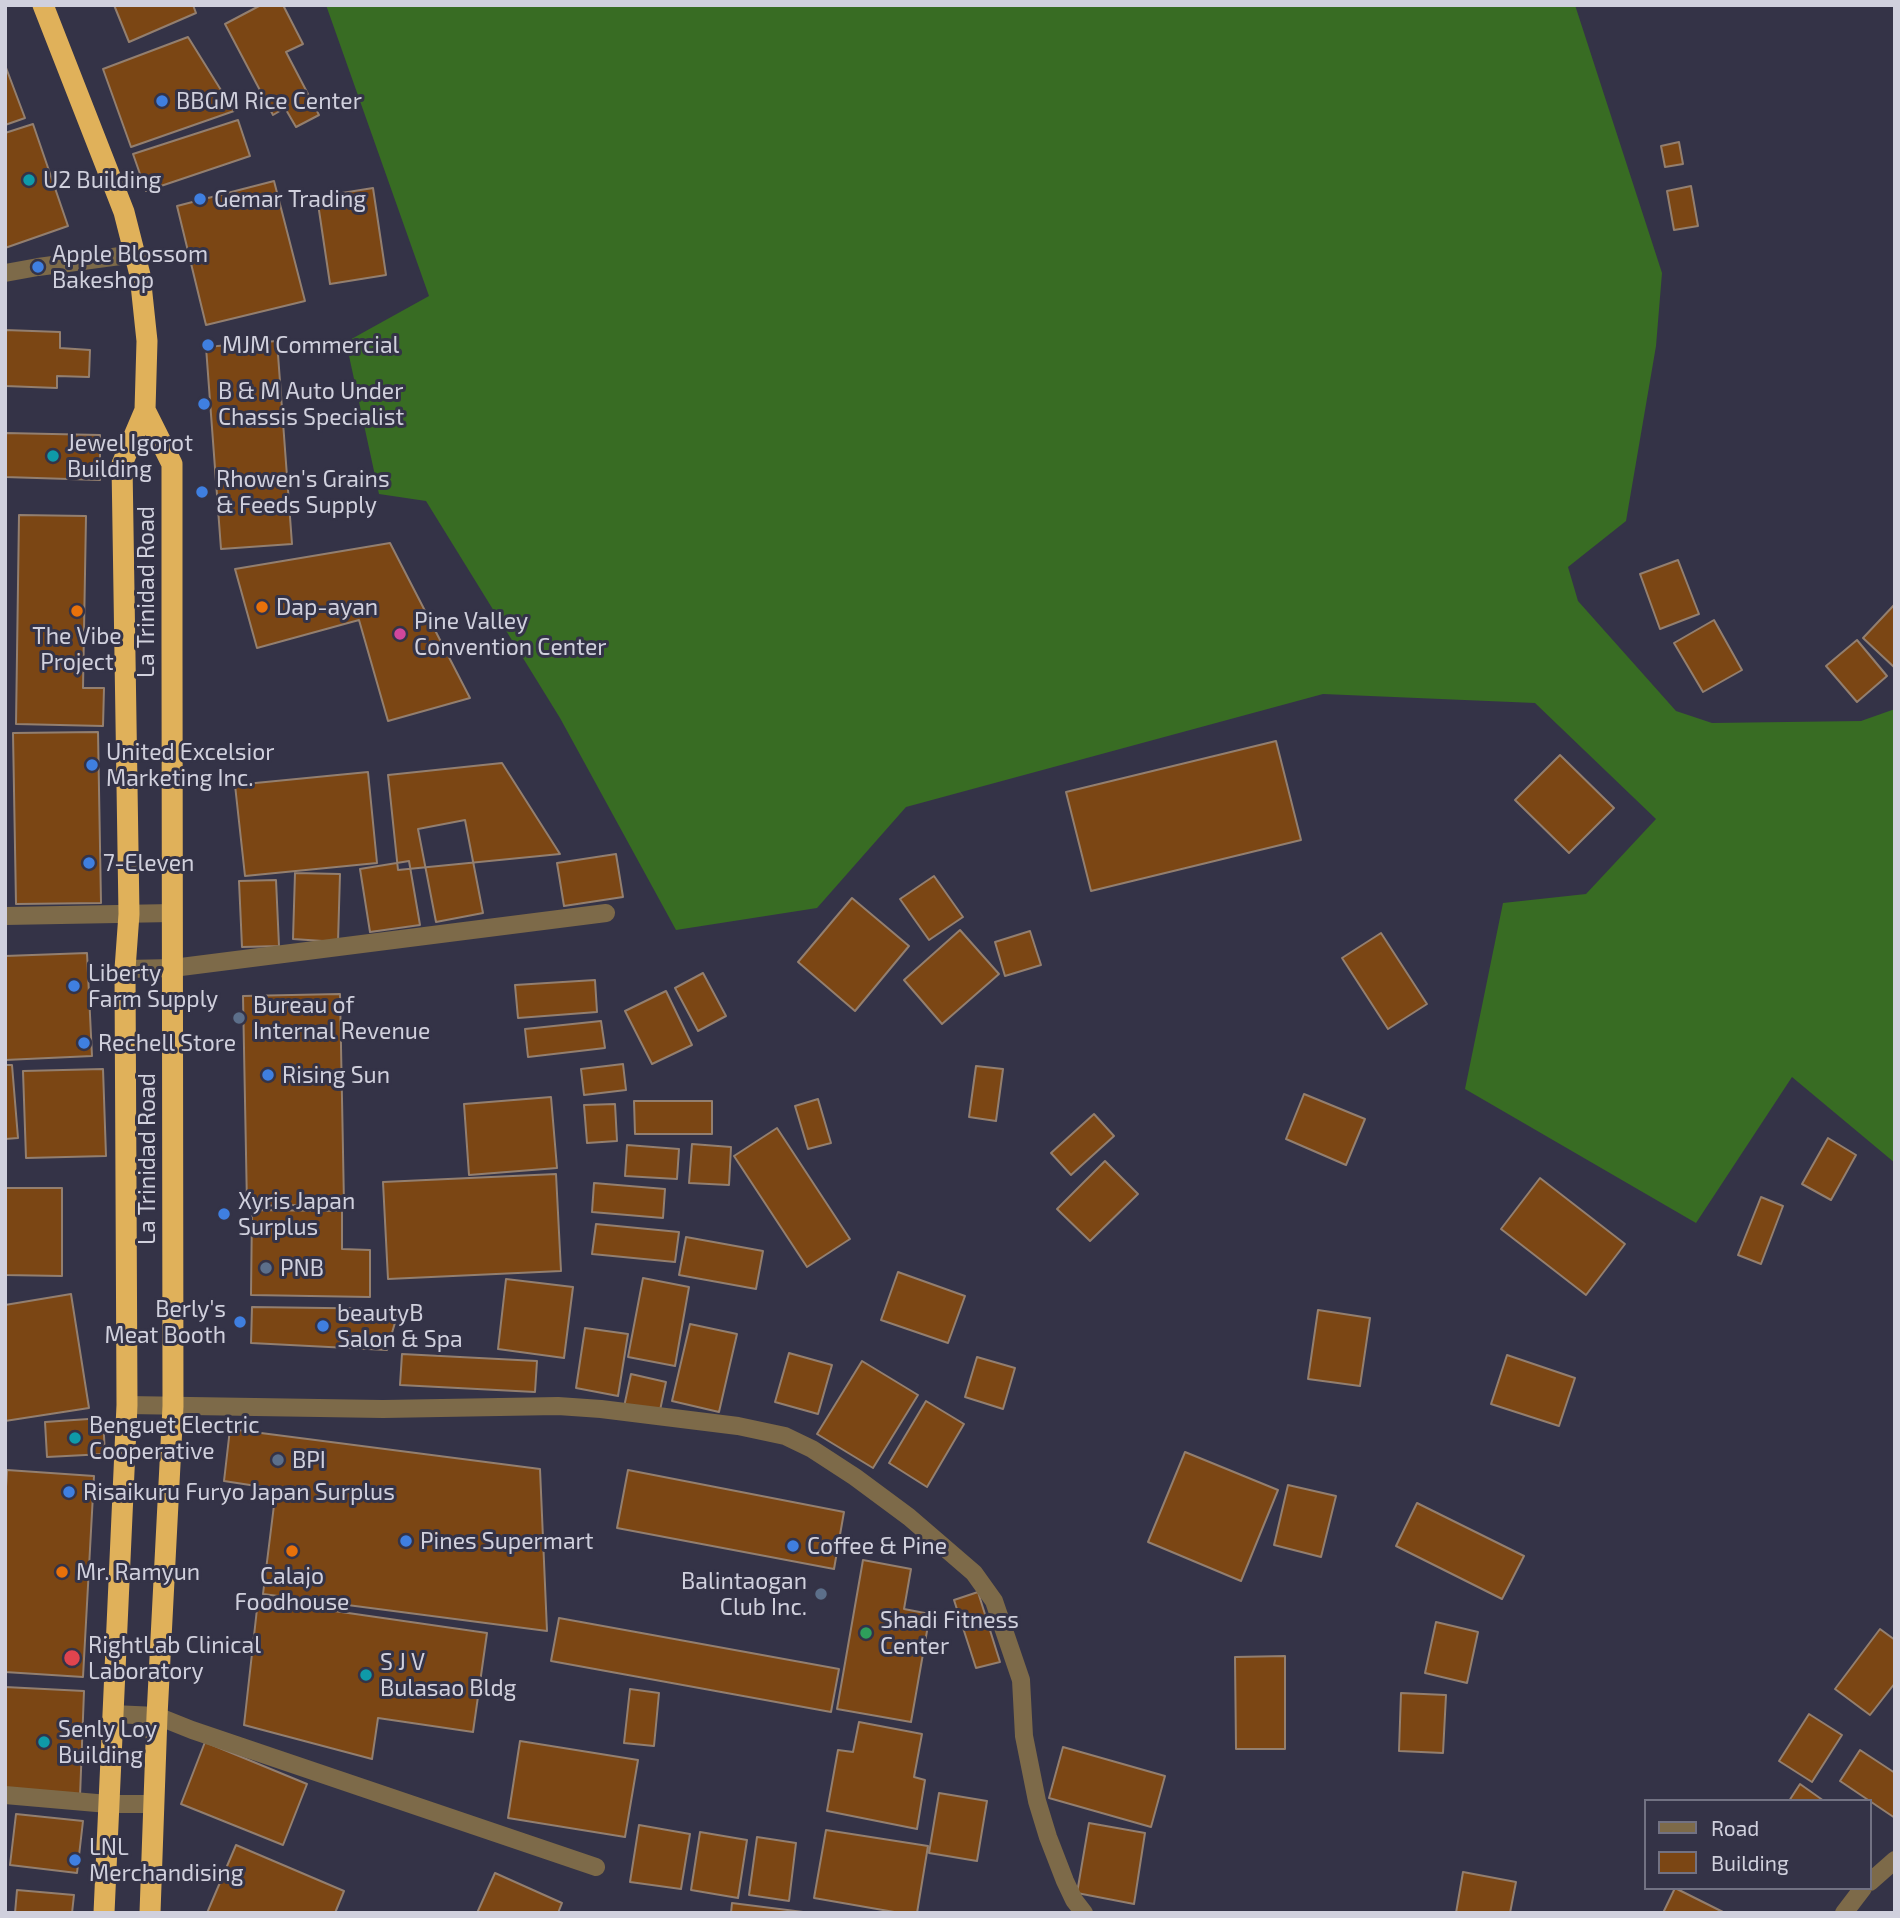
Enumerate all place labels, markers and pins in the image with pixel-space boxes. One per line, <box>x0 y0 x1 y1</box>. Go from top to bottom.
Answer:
place label: BBGM Rice Center <box>176 87 362 115</box>
marker: BBGM Rice Center <box>154 93 170 109</box>
place label: U2 Building <box>43 166 161 194</box>
marker: U2 Building <box>21 172 37 188</box>
place label: Gemar Trading <box>214 185 366 213</box>
marker: Gemar Trading <box>192 191 208 207</box>
place label: Apple Blossom Bakeshop <box>52 240 208 294</box>
marker: Apple Blossom Bakeshop <box>30 259 46 275</box>
place label: MJM Commercial <box>222 331 399 359</box>
marker: MJM Commercial <box>200 337 216 353</box>
place label: B & M Auto Under Chassis Specialist <box>218 377 404 431</box>
marker: B & M Auto Under Chassis Specialist <box>196 396 212 412</box>
place label: Jewel Igorot Building <box>67 429 193 483</box>
marker: Jewel Igorot Building <box>45 448 61 464</box>
place label: Rhowen's Grains & Feeds Supply <box>216 465 390 519</box>
marker: Rhowen's Grains & Feeds Supply <box>194 484 210 500</box>
place label: Dap-ayan <box>276 593 378 621</box>
marker: Dap-ayan <box>254 599 270 615</box>
marker: The Vibe Project <box>69 603 85 619</box>
place label: Pine Valley Convention Center <box>414 607 606 661</box>
place label: The Vibe Project <box>32 622 122 676</box>
marker: Pine Valley Convention Center <box>392 626 408 642</box>
place label: United Excelsior Marketing Inc. <box>106 738 274 792</box>
marker: United Excelsior Marketing Inc. <box>84 757 100 773</box>
place label: 7-Eleven <box>103 849 194 877</box>
marker: 7-Eleven <box>81 855 97 871</box>
place label: Liberty Farm Supply <box>88 959 218 1013</box>
marker: Liberty Farm Supply <box>66 978 82 994</box>
place label: Bureau of Internal Revenue <box>253 991 430 1045</box>
marker: Bureau of Internal Revenue <box>231 1010 247 1026</box>
place label: Rechell Store <box>98 1029 236 1057</box>
marker: Rechell Store <box>76 1035 92 1051</box>
place label: Rising Sun <box>282 1061 390 1089</box>
marker: Rising Sun <box>260 1067 276 1083</box>
place label: Xyris Japan Surplus <box>238 1187 355 1241</box>
marker: Xyris Japan Surplus <box>216 1206 232 1222</box>
place label: PNB <box>280 1254 324 1282</box>
marker: PNB <box>258 1260 274 1276</box>
place label: Berly's Meat Booth <box>104 1295 226 1349</box>
place label: beautyB Salon & Spa <box>337 1299 463 1353</box>
marker: Berly's Meat Booth <box>232 1314 248 1330</box>
marker: beautyB Salon & Spa <box>315 1318 331 1334</box>
place label: Benguet Electric Cooperative <box>89 1411 259 1465</box>
marker: Benguet Electric Cooperative <box>67 1430 83 1446</box>
place label: BPI <box>292 1446 326 1474</box>
marker: BPI <box>270 1452 286 1468</box>
place label: Risaikuru Furyo Japan Surplus <box>83 1478 395 1506</box>
marker: Risaikuru Furyo Japan Surplus <box>61 1484 77 1500</box>
place label: Pines Supermart <box>420 1527 593 1555</box>
place label: Coffee & Pine <box>807 1532 947 1560</box>
marker: Pines Supermart <box>398 1533 414 1549</box>
marker: Coffee & Pine <box>785 1538 801 1554</box>
marker: Calajo Foodhouse <box>284 1543 300 1559</box>
place label: Mr. Ramyun <box>76 1558 200 1586</box>
place label: Calajo Foodhouse <box>235 1562 349 1616</box>
marker: Mr. Ramyun <box>54 1564 70 1580</box>
place label: Balintaogan Club Inc. <box>681 1567 807 1621</box>
marker: Balintaogan Club Inc. <box>813 1586 829 1602</box>
place label: Shadi Fitness Center <box>880 1606 1019 1660</box>
marker: Shadi Fitness Center <box>858 1625 874 1641</box>
place label: RightLab Clinical Laboratory <box>88 1631 261 1685</box>
marker: RightLab Clinical Laboratory <box>62 1648 82 1668</box>
place label: S J V Bulasao Bldg <box>380 1648 516 1702</box>
marker: S J V Bulasao Bldg <box>358 1667 374 1683</box>
place label: Senly Loy Building <box>58 1715 157 1769</box>
marker: Senly Loy Building <box>36 1734 52 1750</box>
place label: LNL Merchandising <box>89 1833 244 1887</box>
marker: LNL Merchandising <box>67 1852 83 1868</box>

